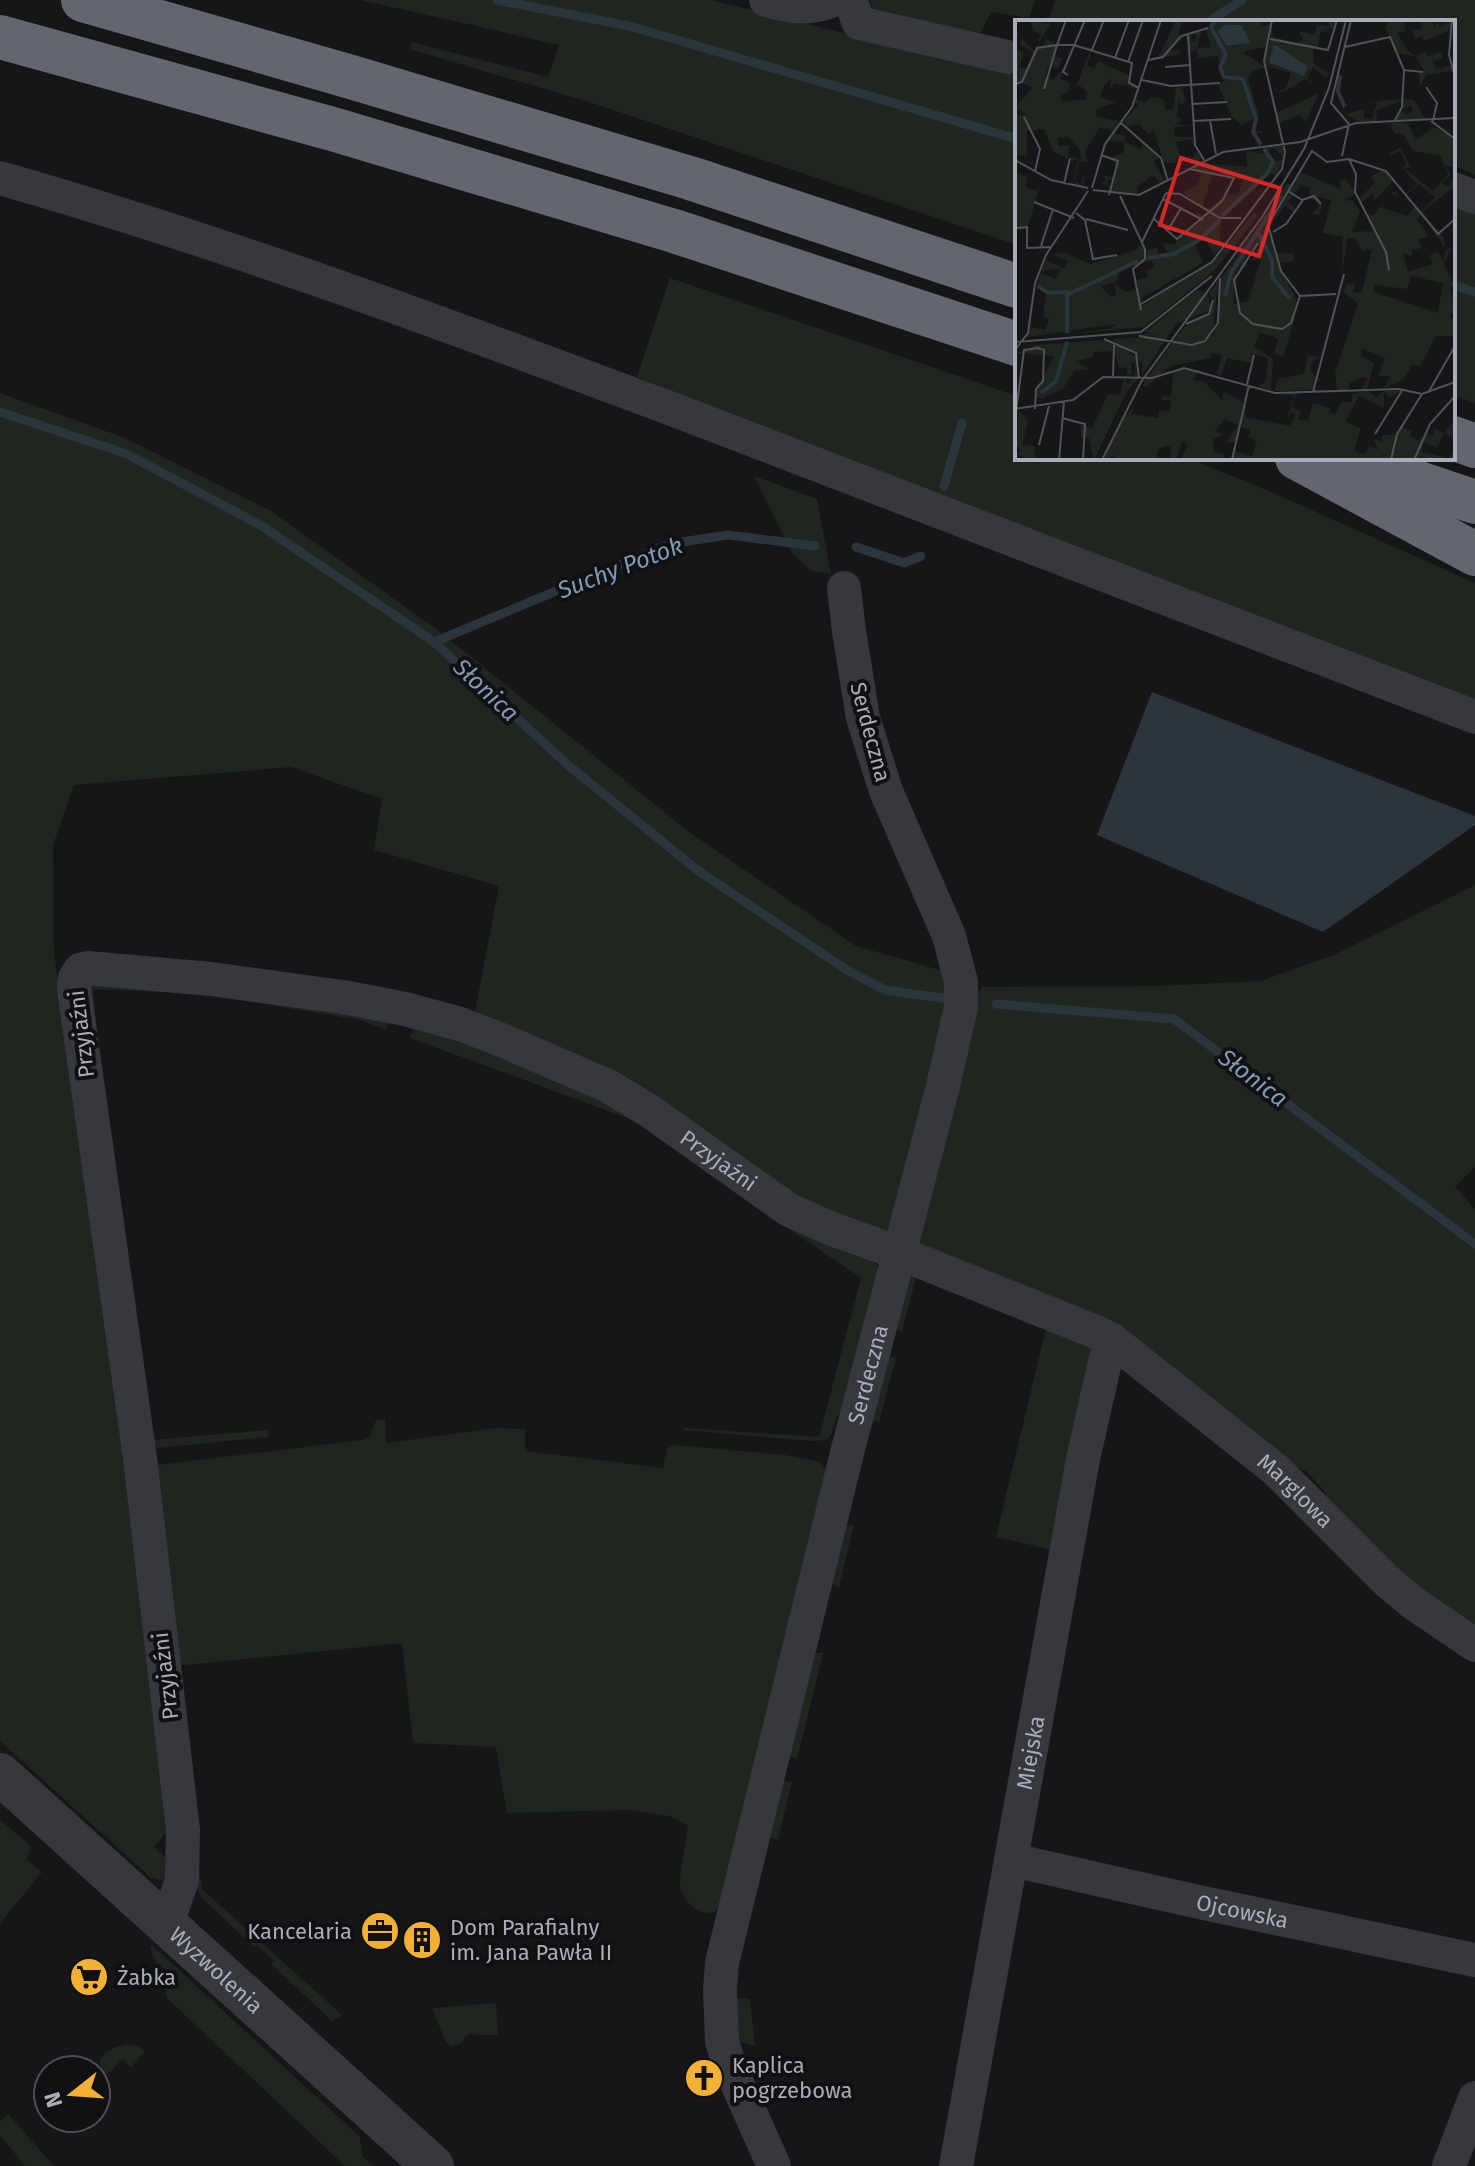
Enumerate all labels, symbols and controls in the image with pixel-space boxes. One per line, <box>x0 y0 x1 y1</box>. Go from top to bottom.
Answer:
inset map <box>1015 20 1455 460</box>
water label: Suchy Potok <box>553 531 686 605</box>
water label: Słonica <box>447 652 524 727</box>
street label: Serdeczna <box>844 679 897 785</box>
street label: Przyjaźni <box>63 989 100 1079</box>
water label: Słonica <box>1212 1043 1293 1113</box>
street label: Przyjaźni <box>675 1124 762 1197</box>
street label: Serdeczna <box>842 1322 894 1427</box>
street label: Marglowa <box>1252 1448 1339 1534</box>
street label: Przyjaźni <box>147 1631 184 1721</box>
street label: Miejska <box>1011 1714 1051 1792</box>
street label: Ojcowska <box>1194 1889 1291 1934</box>
office icon: Kancelaria <box>359 1910 401 1952</box>
place label: Dom Parafialny im. Jana Pawła II <box>450 1914 612 1966</box>
place label: Kancelaria <box>247 1918 352 1945</box>
building icon: Dom Parafialny im. Jana Pawła II <box>401 1919 443 1961</box>
street label: Wyzwolenia <box>164 1921 268 2020</box>
supermarket icon: Żabka <box>68 1956 110 1998</box>
place label: Żabka <box>117 1964 176 1991</box>
place label: Kaplica pogrzebowa <box>732 2052 852 2104</box>
north arrow <box>32 2054 112 2134</box>
church icon: Kaplica pogrzebowa <box>683 2057 725 2099</box>
text: N <box>38 2089 68 2111</box>

